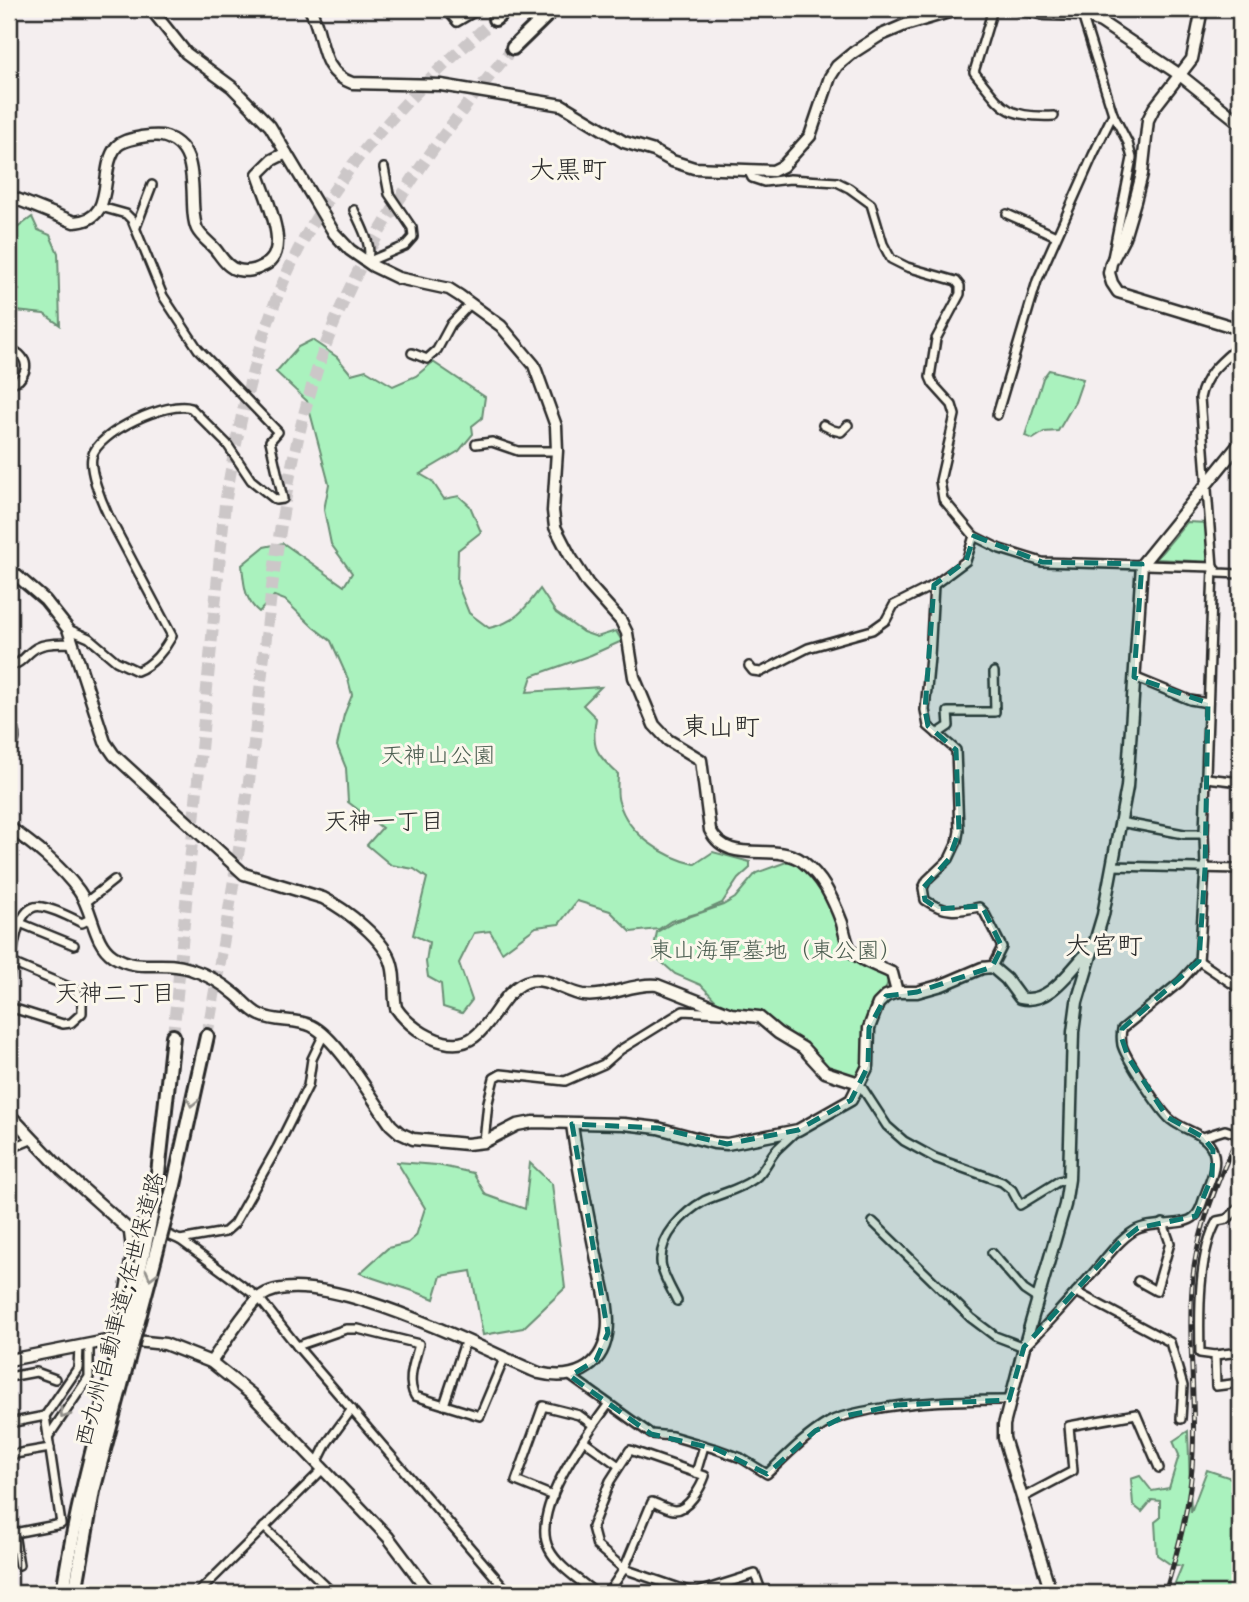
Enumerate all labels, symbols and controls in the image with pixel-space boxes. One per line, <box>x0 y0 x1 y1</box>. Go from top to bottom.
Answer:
district label: 大黒町 <box>529 157 607 189</box>
district label: 東山町 <box>682 713 760 746</box>
park label: 天神山公園 <box>381 744 496 772</box>
district label: 天神一丁目 <box>324 809 444 839</box>
district label: 大宮町 <box>1065 933 1143 965</box>
park label: 東山海軍墓地（東公園） <box>650 939 903 967</box>
district label: 天神二丁目 <box>55 981 175 1011</box>
one-way arrow <box>186 1096 201 1108</box>
street label: 西九州自動車道;佐世保道路 <box>72 1169 172 1450</box>
one-way arrow <box>145 1269 159 1281</box>
one-way arrow <box>60 1406 72 1419</box>

